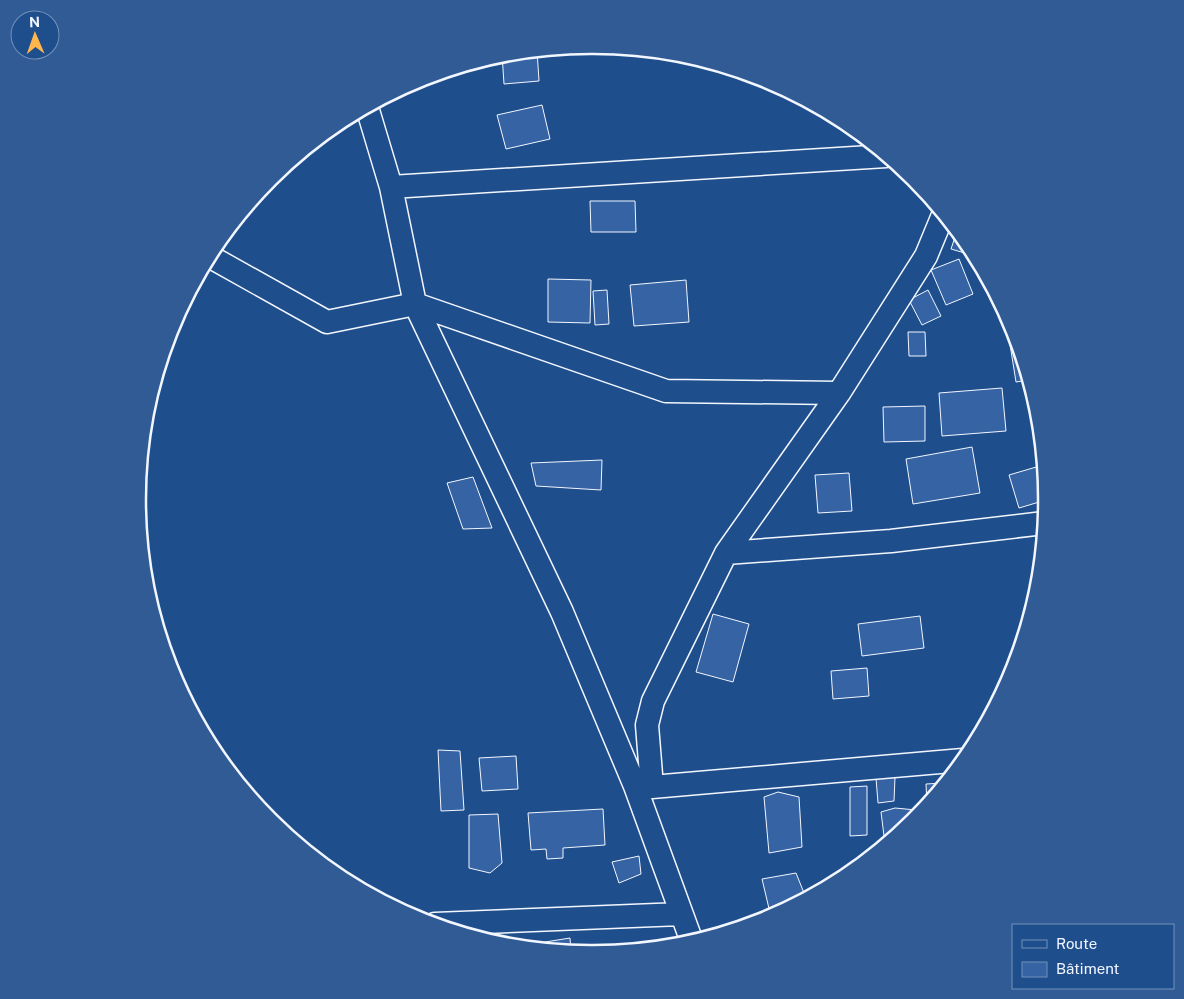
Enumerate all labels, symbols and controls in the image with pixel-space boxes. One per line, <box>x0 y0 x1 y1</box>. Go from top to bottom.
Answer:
north arrow <box>10 10 60 60</box>
text: N <box>29 14 40 30</box>
legend <box>1012 924 1174 989</box>
text: Route <box>1056 935 1097 952</box>
text: Bâtiment <box>1056 960 1119 977</box>

